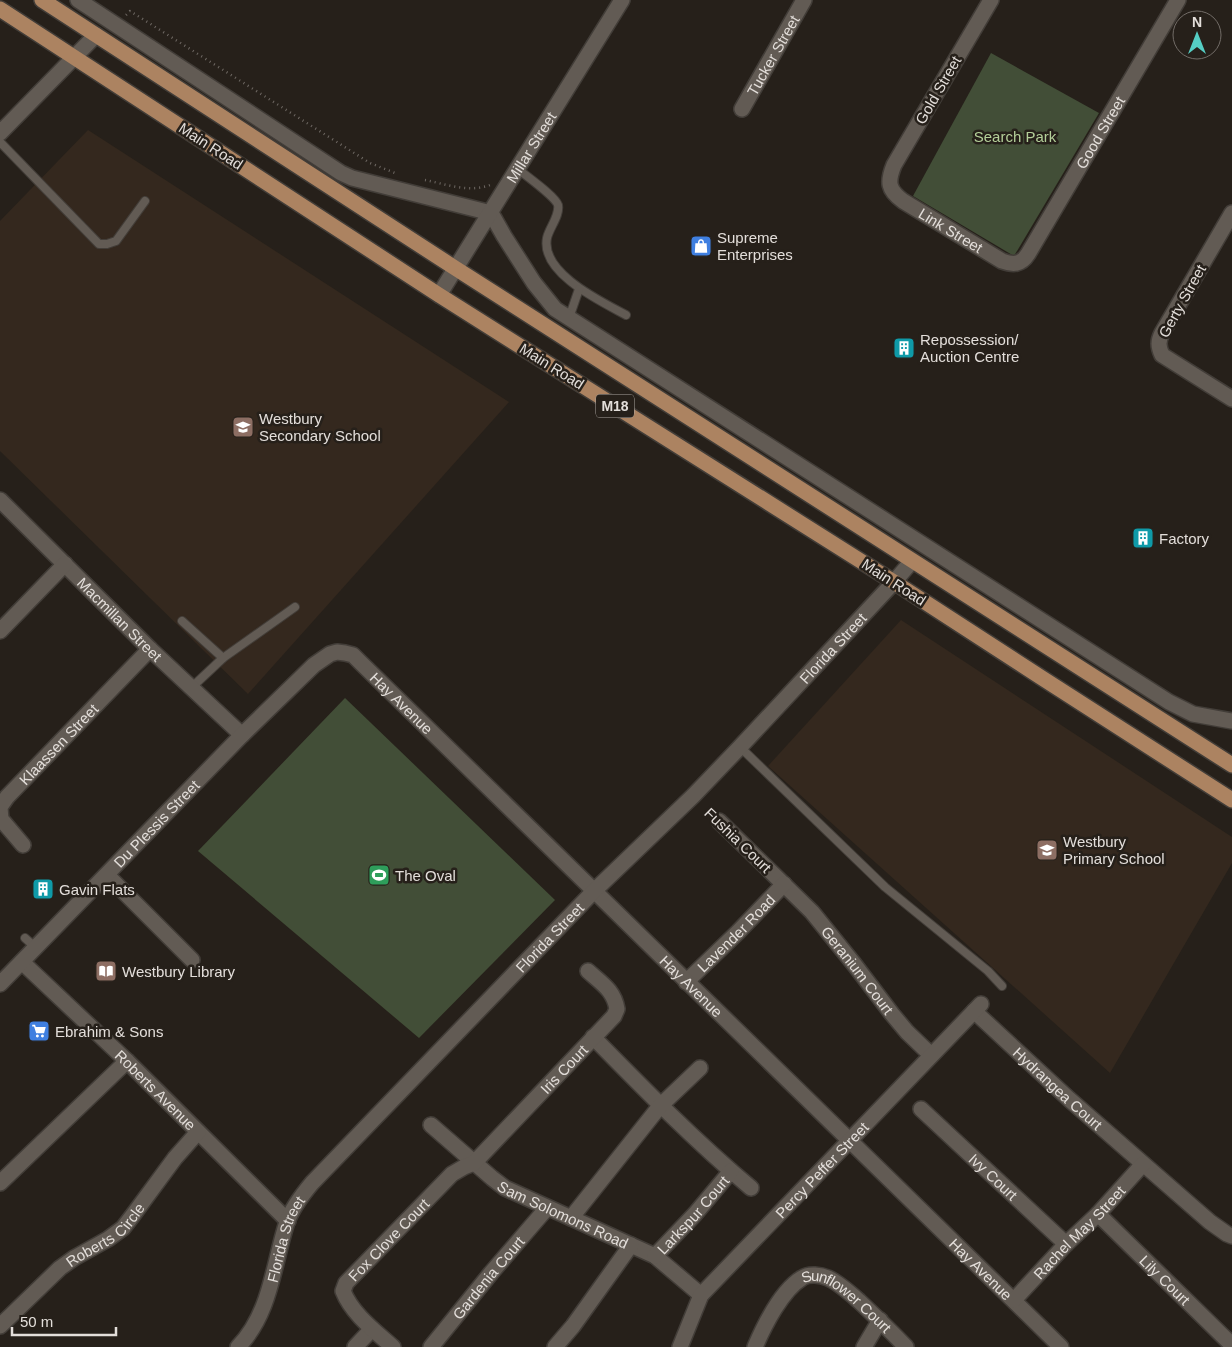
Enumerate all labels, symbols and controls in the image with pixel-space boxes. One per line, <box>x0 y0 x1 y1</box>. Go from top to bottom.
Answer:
north arrow <box>1172 10 1222 60</box>
street label: Tucker Street <box>743 11 803 98</box>
text: N <box>1192 14 1202 30</box>
street label: Gold Street <box>912 52 965 127</box>
street label: Good Street <box>1072 92 1128 171</box>
street label: Millar Street <box>502 108 559 186</box>
street label: Main Road <box>176 119 246 173</box>
park label: Search Park <box>974 128 1057 145</box>
street label: Link Street <box>916 204 987 256</box>
place label: Supreme Enterprises <box>717 229 793 263</box>
shop icon: Supreme Enterprises <box>689 234 713 258</box>
street label: Gerty Street <box>1155 261 1209 340</box>
place label: Repossession/ Auction Centre <box>920 331 1019 365</box>
building icon: Repossession/ Auction Centre <box>892 336 916 360</box>
street label: Main Road <box>517 340 587 392</box>
road number: M18 <box>596 394 634 418</box>
place label: Westbury Secondary School <box>259 410 381 444</box>
school or university icon: Westbury Secondary School <box>231 415 255 439</box>
building icon: Factory <box>1131 526 1155 550</box>
place label: Factory <box>1159 530 1210 547</box>
street label: Main Road <box>859 555 929 609</box>
street label: Macmillan Street <box>74 574 166 665</box>
street label: Florida Street <box>796 609 870 687</box>
street label: Hay Avenue <box>367 669 437 737</box>
street label: Klaassen Street <box>15 699 102 788</box>
street label: Du Plessis Street <box>110 776 203 871</box>
street label: Fushia Court <box>701 804 775 877</box>
place label: Westbury Primary School <box>1063 833 1165 867</box>
school or university icon: Westbury Primary School <box>1035 838 1059 862</box>
sports icon: The Oval <box>367 863 391 887</box>
place label: The Oval <box>395 867 456 884</box>
building icon: Gavin Flats <box>31 877 55 901</box>
place label: Gavin Flats <box>59 881 135 898</box>
street label: Lavender Road <box>694 891 778 975</box>
street label: Florida Street <box>512 898 587 976</box>
street label: Geranium Court <box>818 923 898 1018</box>
street label: Hay Avenue <box>657 952 726 1020</box>
library icon: Westbury Library <box>94 959 118 983</box>
place label: Westbury Library <box>122 963 236 980</box>
supermarket icon: Ebrahim & Sons <box>27 1019 51 1043</box>
place label: Ebrahim & Sons <box>55 1023 163 1040</box>
street label: Iris Court <box>536 1040 591 1097</box>
street label: Hydrangea Court <box>1010 1043 1107 1133</box>
street label: Roberts Avenue <box>112 1046 200 1133</box>
street label: Percy Peffer Street <box>772 1118 872 1221</box>
street label: Ivy Court <box>966 1150 1022 1204</box>
street label: Larkspur Court <box>653 1171 733 1257</box>
street label: Sam Solomons Road <box>494 1177 631 1251</box>
street label: Rachel May Street <box>1030 1181 1129 1282</box>
street label: Florida Street <box>263 1192 308 1284</box>
street label: Fox Clove Court <box>344 1194 433 1284</box>
street label: Roberts Circle <box>62 1200 148 1270</box>
street label: Gardenia Court <box>449 1232 528 1322</box>
street label: Hay Avenue <box>946 1235 1016 1303</box>
street label: Lily Court <box>1137 1251 1194 1309</box>
street label: Sunflower Court <box>799 1266 896 1336</box>
scale bar <box>12 1304 116 1336</box>
text: 50 m <box>20 1313 53 1330</box>

